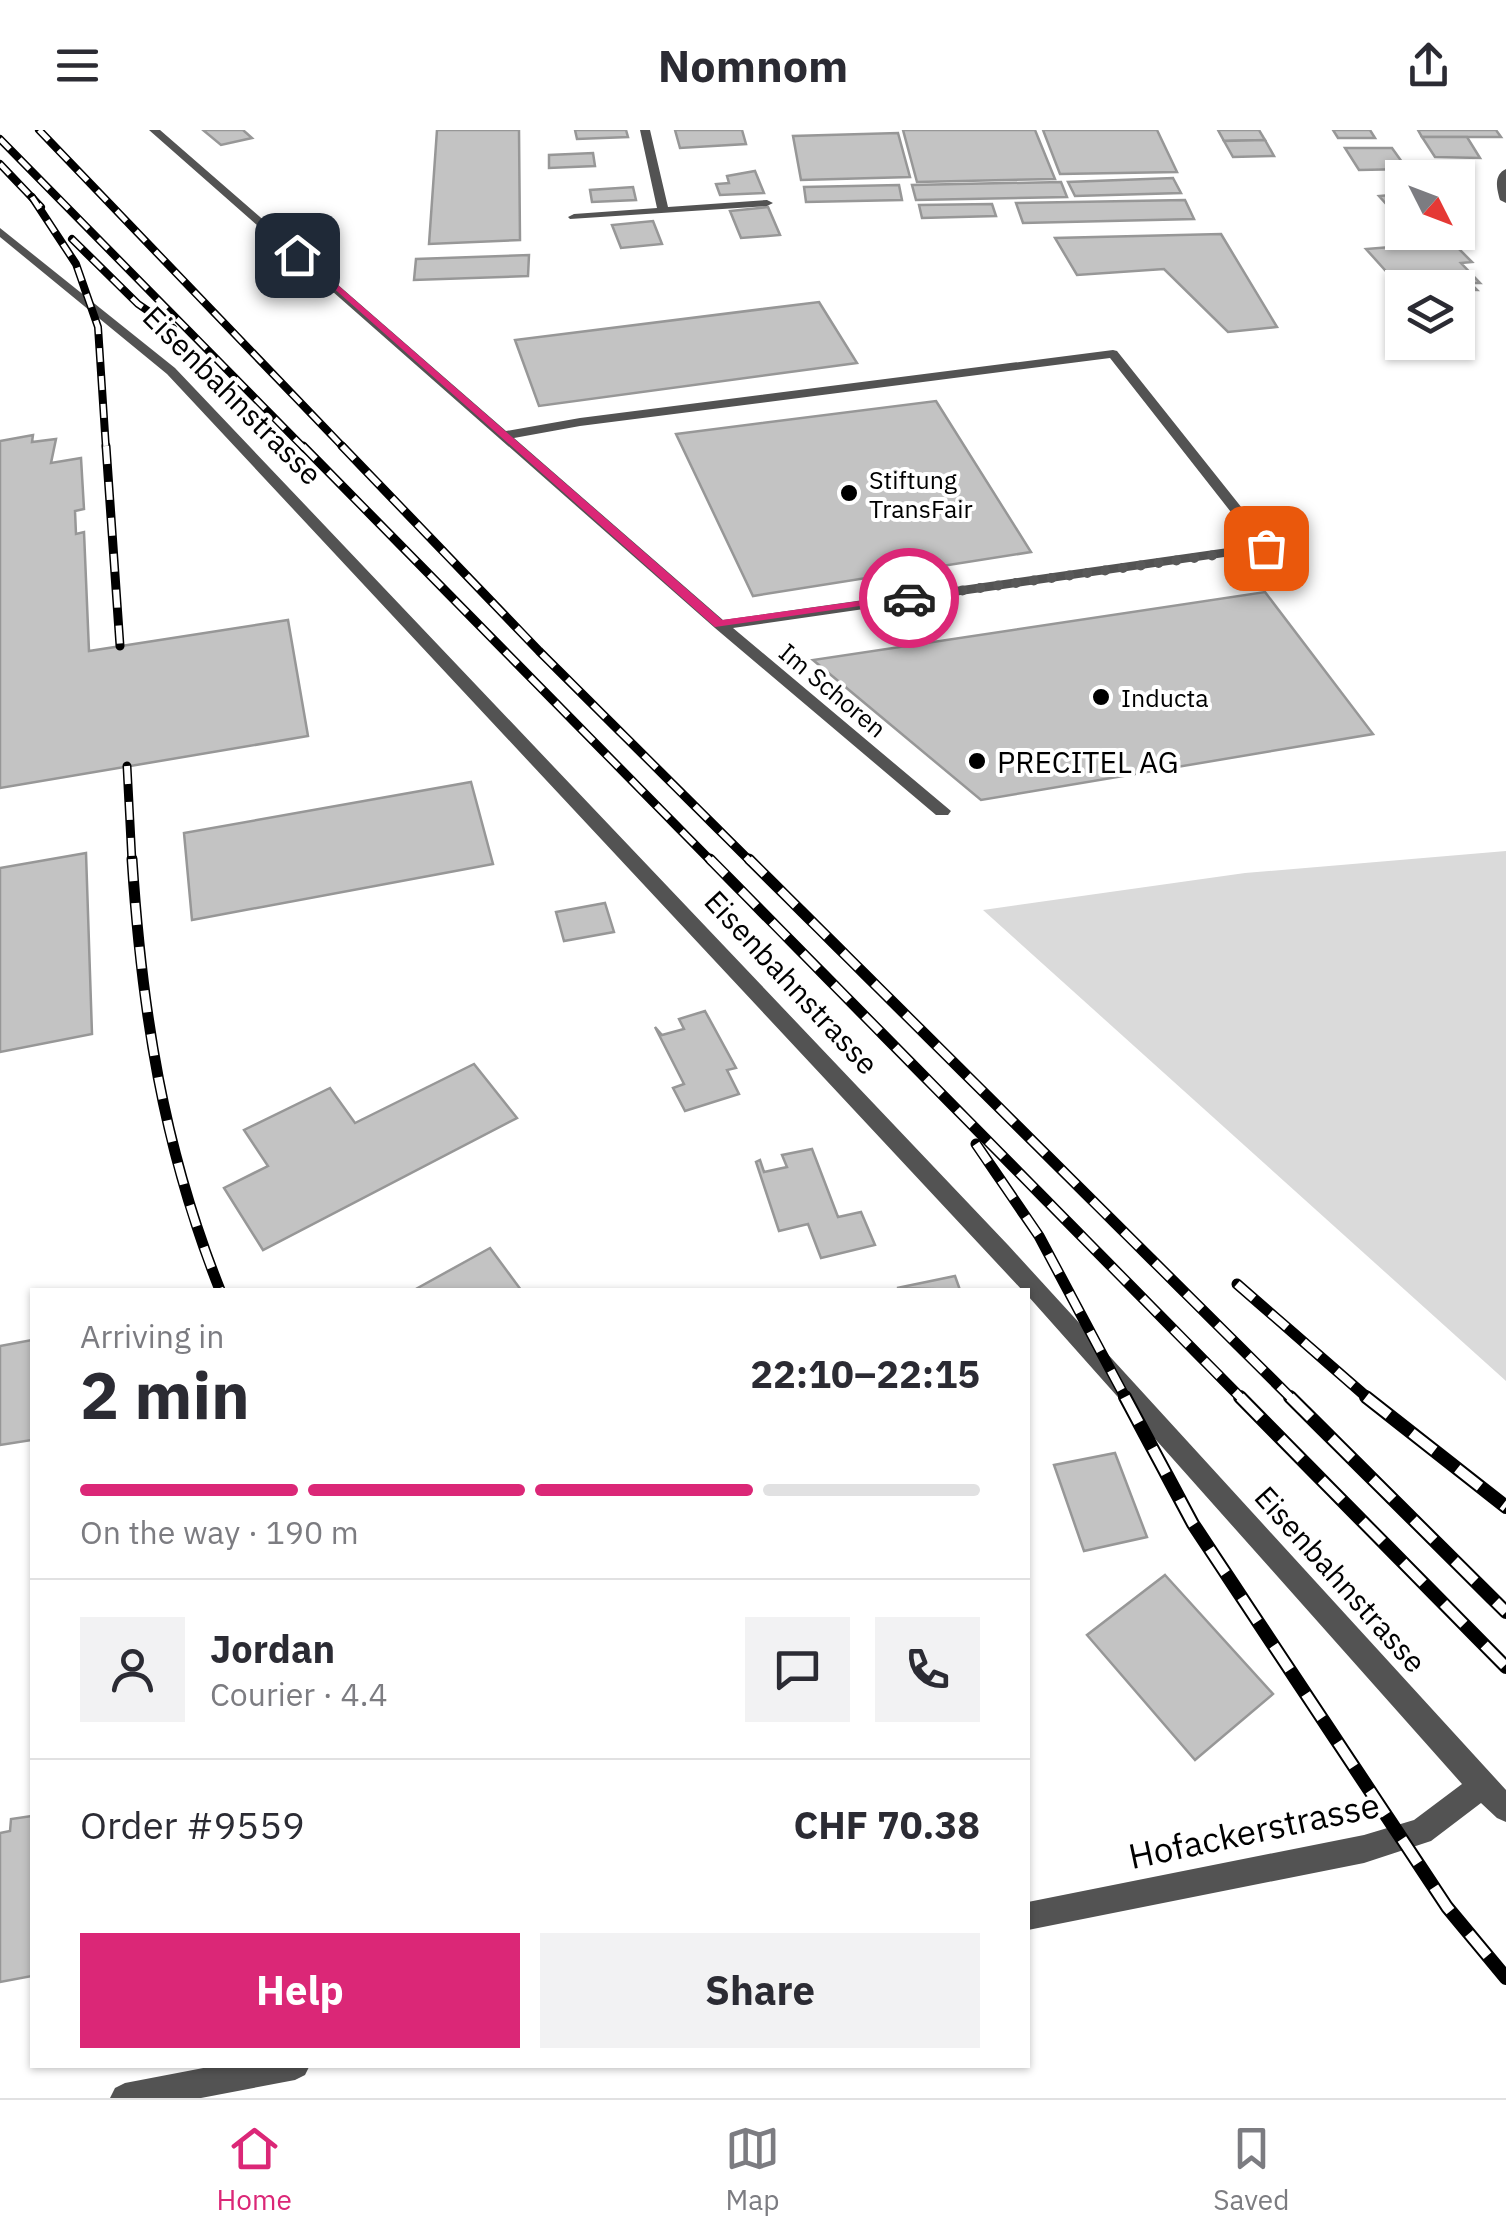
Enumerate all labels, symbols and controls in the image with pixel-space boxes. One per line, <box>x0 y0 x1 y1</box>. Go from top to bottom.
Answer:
text: Nomnom <box>658 36 848 94</box>
icon: menu <box>50 38 105 93</box>
icon: share <box>1401 38 1456 93</box>
north arrow <box>1385 160 1475 250</box>
map controls <box>1385 160 1475 360</box>
pin <box>255 213 340 298</box>
icon: home <box>270 228 325 283</box>
button: layers <box>1385 270 1475 360</box>
street label: Eisenbahnstrasse <box>135 297 331 493</box>
place label: Stiftung TransFair <box>869 463 973 525</box>
marker: Stiftung TransFair <box>838 482 860 504</box>
pin <box>1224 506 1309 591</box>
icon: bag <box>1239 521 1294 576</box>
courier <box>859 548 959 648</box>
icon: car <box>882 571 937 626</box>
street label: Im Schoren <box>773 636 893 744</box>
place label: Inducta <box>1121 681 1209 714</box>
marker: Inducta <box>1090 686 1112 708</box>
place label: PRECITEL AG <box>997 742 1179 781</box>
marker: PRECITEL AG <box>966 750 988 772</box>
street label: Eisenbahnstrasse <box>697 882 887 1082</box>
text: Arriving in <box>80 1315 225 1357</box>
text: 22:10–22:15 <box>750 1349 980 1398</box>
text: 2 min <box>80 1352 250 1437</box>
street label: Eisenbahnstrasse <box>1247 1478 1435 1680</box>
text: On the way · 190 m <box>80 1511 359 1553</box>
button: person <box>80 1617 185 1722</box>
button: chat <box>745 1617 850 1722</box>
button: phone <box>875 1617 980 1722</box>
text: Jordan <box>210 1624 335 1673</box>
text: Courier · 4.4 <box>210 1673 388 1715</box>
street label: Hofackerstrasse <box>1124 1781 1384 1879</box>
text: Order #9559 <box>80 1800 305 1849</box>
text: CHF 70.38 <box>794 1800 980 1849</box>
button: Help <box>80 1933 520 2048</box>
button: Share <box>540 1933 980 2048</box>
tab: Home <box>217 2121 292 2218</box>
tab: Map <box>725 2121 780 2218</box>
tab: Saved <box>1213 2121 1289 2218</box>

